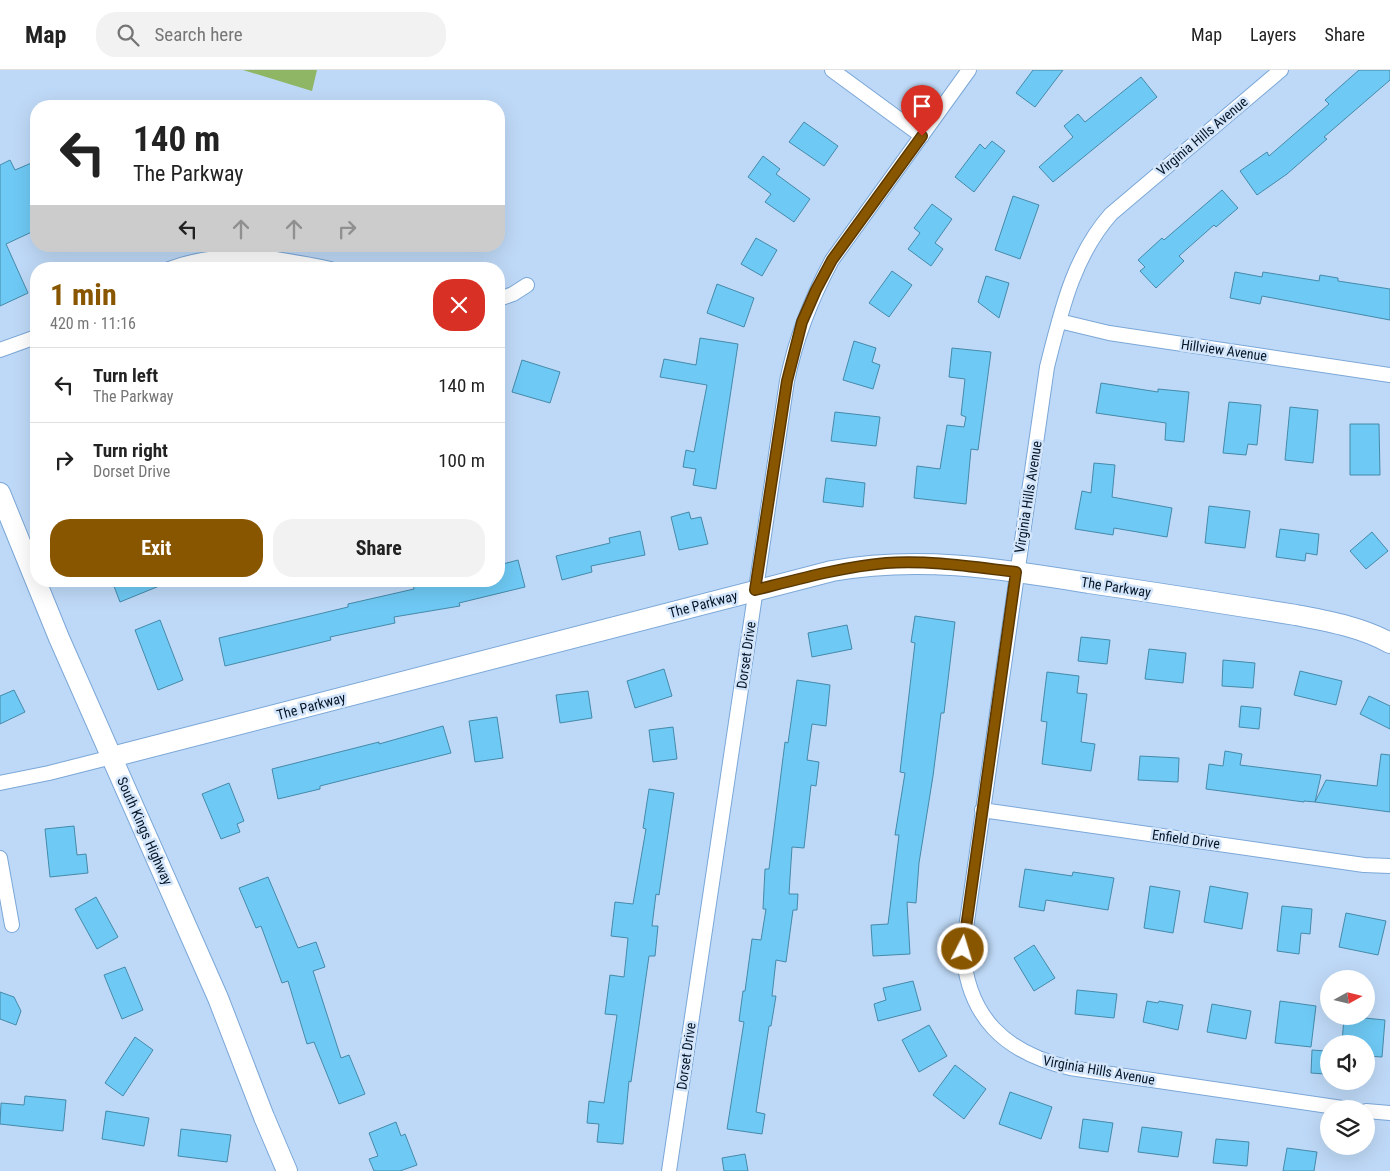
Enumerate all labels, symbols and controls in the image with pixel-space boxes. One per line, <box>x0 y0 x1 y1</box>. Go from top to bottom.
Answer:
search box <box>96 12 446 57</box>
text: Map <box>25 21 66 49</box>
icon: search <box>114 21 142 49</box>
text: Search here <box>154 23 243 46</box>
text: Map <box>1191 24 1222 45</box>
text: Layers <box>1250 24 1297 45</box>
text: Share <box>1325 24 1365 45</box>
pin <box>901 85 943 136</box>
icon: arrive <box>908 92 936 120</box>
street label: Virginia Hills Avenue <box>1153 93 1251 179</box>
text: 140 m <box>133 119 220 160</box>
icon: left <box>50 120 115 185</box>
text: The Parkway <box>133 161 244 186</box>
icon: left <box>174 215 202 243</box>
icon: ahead <box>227 215 255 243</box>
icon: ahead <box>280 215 308 243</box>
icon: right <box>333 215 361 243</box>
text: 1 min <box>50 277 117 312</box>
button: close <box>433 279 485 331</box>
text: 420 m · 11:16 <box>50 314 136 333</box>
street label: Hillview Avenue <box>1180 336 1268 364</box>
text: Turn left <box>93 364 158 387</box>
icon: left <box>50 371 78 399</box>
text: 140 m <box>438 374 485 397</box>
text: The Parkway <box>93 387 173 406</box>
text: Turn right <box>93 439 168 462</box>
street label: Virginia Hills Avenue <box>1011 439 1045 554</box>
icon: right <box>50 446 78 474</box>
text: 100 m <box>438 449 485 472</box>
text: Dorset Drive <box>93 462 170 481</box>
button: Exit <box>50 519 263 577</box>
button: Share <box>273 519 485 577</box>
street label: The Parkway <box>1080 574 1152 600</box>
street label: The Parkway <box>667 587 739 621</box>
street label: Dorset Drive <box>733 620 759 690</box>
street label: The Parkway <box>275 689 347 723</box>
street label: South Kings Highway <box>114 775 176 888</box>
street label: Enfield Drive <box>1151 826 1221 852</box>
position arrow <box>936 922 988 974</box>
north arrow <box>1320 970 1375 1025</box>
map controls <box>1320 970 1375 1155</box>
street label: Dorset Drive <box>673 1021 699 1091</box>
button: sound <box>1320 1035 1375 1090</box>
street label: Virginia Hills Avenue <box>1042 1052 1157 1088</box>
button: layers <box>1320 1100 1375 1155</box>

